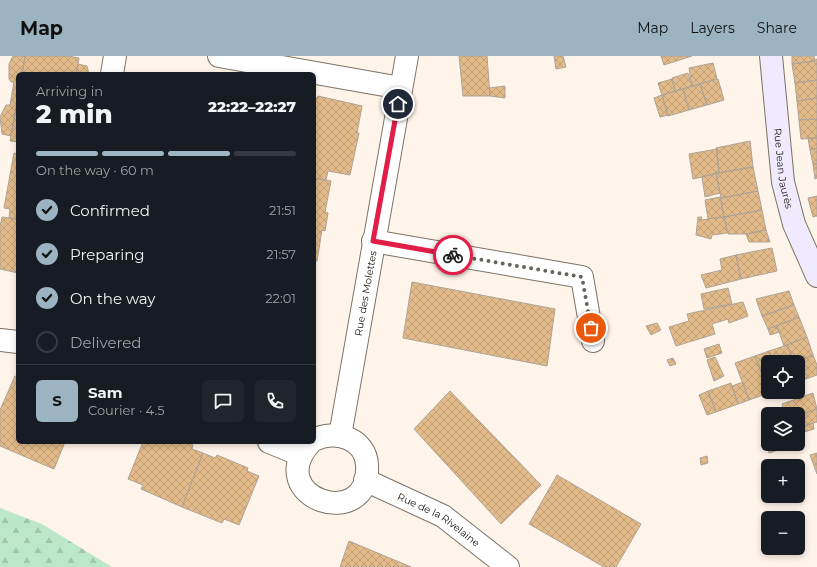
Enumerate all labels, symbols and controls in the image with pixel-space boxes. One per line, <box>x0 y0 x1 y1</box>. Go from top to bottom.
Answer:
text: Map <box>20 17 63 40</box>
text: Map <box>637 19 668 37</box>
text: Layers <box>690 19 735 37</box>
text: Share <box>757 19 797 37</box>
text: Arriving in <box>36 83 103 99</box>
pin <box>381 87 415 121</box>
icon: home <box>387 93 409 115</box>
text: 22:22–22:27 <box>208 97 296 116</box>
text: 2 min <box>36 98 113 130</box>
street label: Rue Jean Jaurès <box>771 127 796 210</box>
text: On the way · 60 m <box>36 162 154 178</box>
icon: check <box>36 199 58 221</box>
text: Confirmed <box>70 201 150 220</box>
text: 21:51 <box>269 202 296 218</box>
courier <box>433 235 473 275</box>
icon: check <box>36 243 58 265</box>
icon: bike <box>442 244 464 266</box>
text: Preparing <box>70 245 145 264</box>
text: 21:57 <box>266 246 296 262</box>
street label: Rue des Molettes <box>352 250 380 337</box>
icon: check <box>36 287 58 309</box>
text: On the way <box>70 289 155 308</box>
text: 22:01 <box>265 290 296 306</box>
pin <box>574 311 608 345</box>
icon: bag <box>580 317 602 339</box>
text: Delivered <box>70 333 142 352</box>
map controls <box>761 355 805 555</box>
button: locate <box>761 355 805 399</box>
button: chat <box>202 380 244 422</box>
button: phone <box>254 380 296 422</box>
text: Sam <box>88 383 123 402</box>
text: S <box>52 391 62 410</box>
text: Courier · 4.5 <box>88 402 165 418</box>
button: layers <box>761 407 805 451</box>
button: + <box>761 459 805 503</box>
street label: Rue de la Rivelaine <box>395 490 482 550</box>
button: − <box>761 511 805 555</box>

